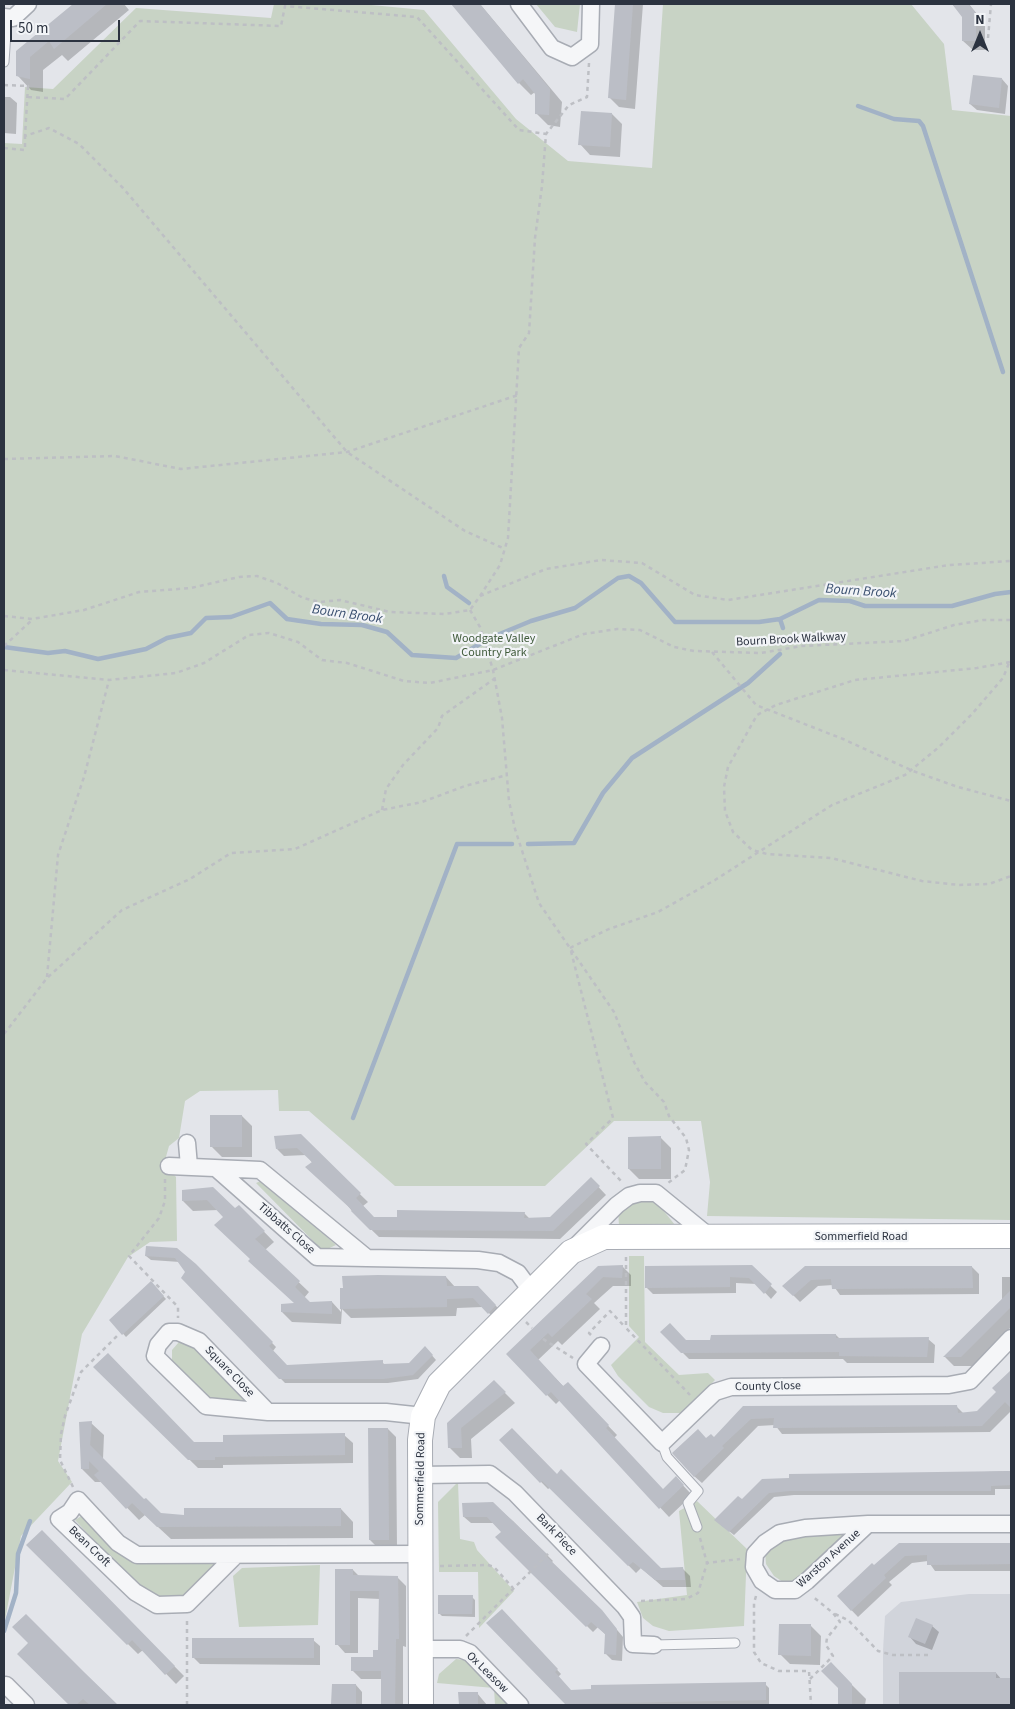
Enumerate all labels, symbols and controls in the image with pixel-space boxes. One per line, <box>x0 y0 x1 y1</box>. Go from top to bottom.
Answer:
scale bar <box>12 10 122 42</box>
north arrow <box>955 10 1005 60</box>
text: N <box>975 10 985 30</box>
text: 50 m <box>18 18 48 39</box>
water label: Bourn Brook <box>825 581 897 603</box>
water label: Bourn Brook <box>311 602 383 628</box>
street label: Bourn Brook Walkway <box>736 630 846 650</box>
park label: Woodgate Valley Country Park <box>453 632 535 660</box>
street label: Tibbatts Close <box>255 1200 317 1258</box>
street label: Sommerfield Road <box>814 1230 908 1244</box>
street label: Square Close <box>201 1343 257 1401</box>
street label: County Close <box>735 1379 801 1395</box>
street label: Sommerfield Road <box>413 1432 429 1526</box>
street label: Bark Piece <box>533 1511 579 1559</box>
street label: Bean Croft <box>65 1524 113 1570</box>
street label: Warston Avenue <box>794 1527 864 1591</box>
street label: Ox Leasow <box>463 1649 511 1697</box>

